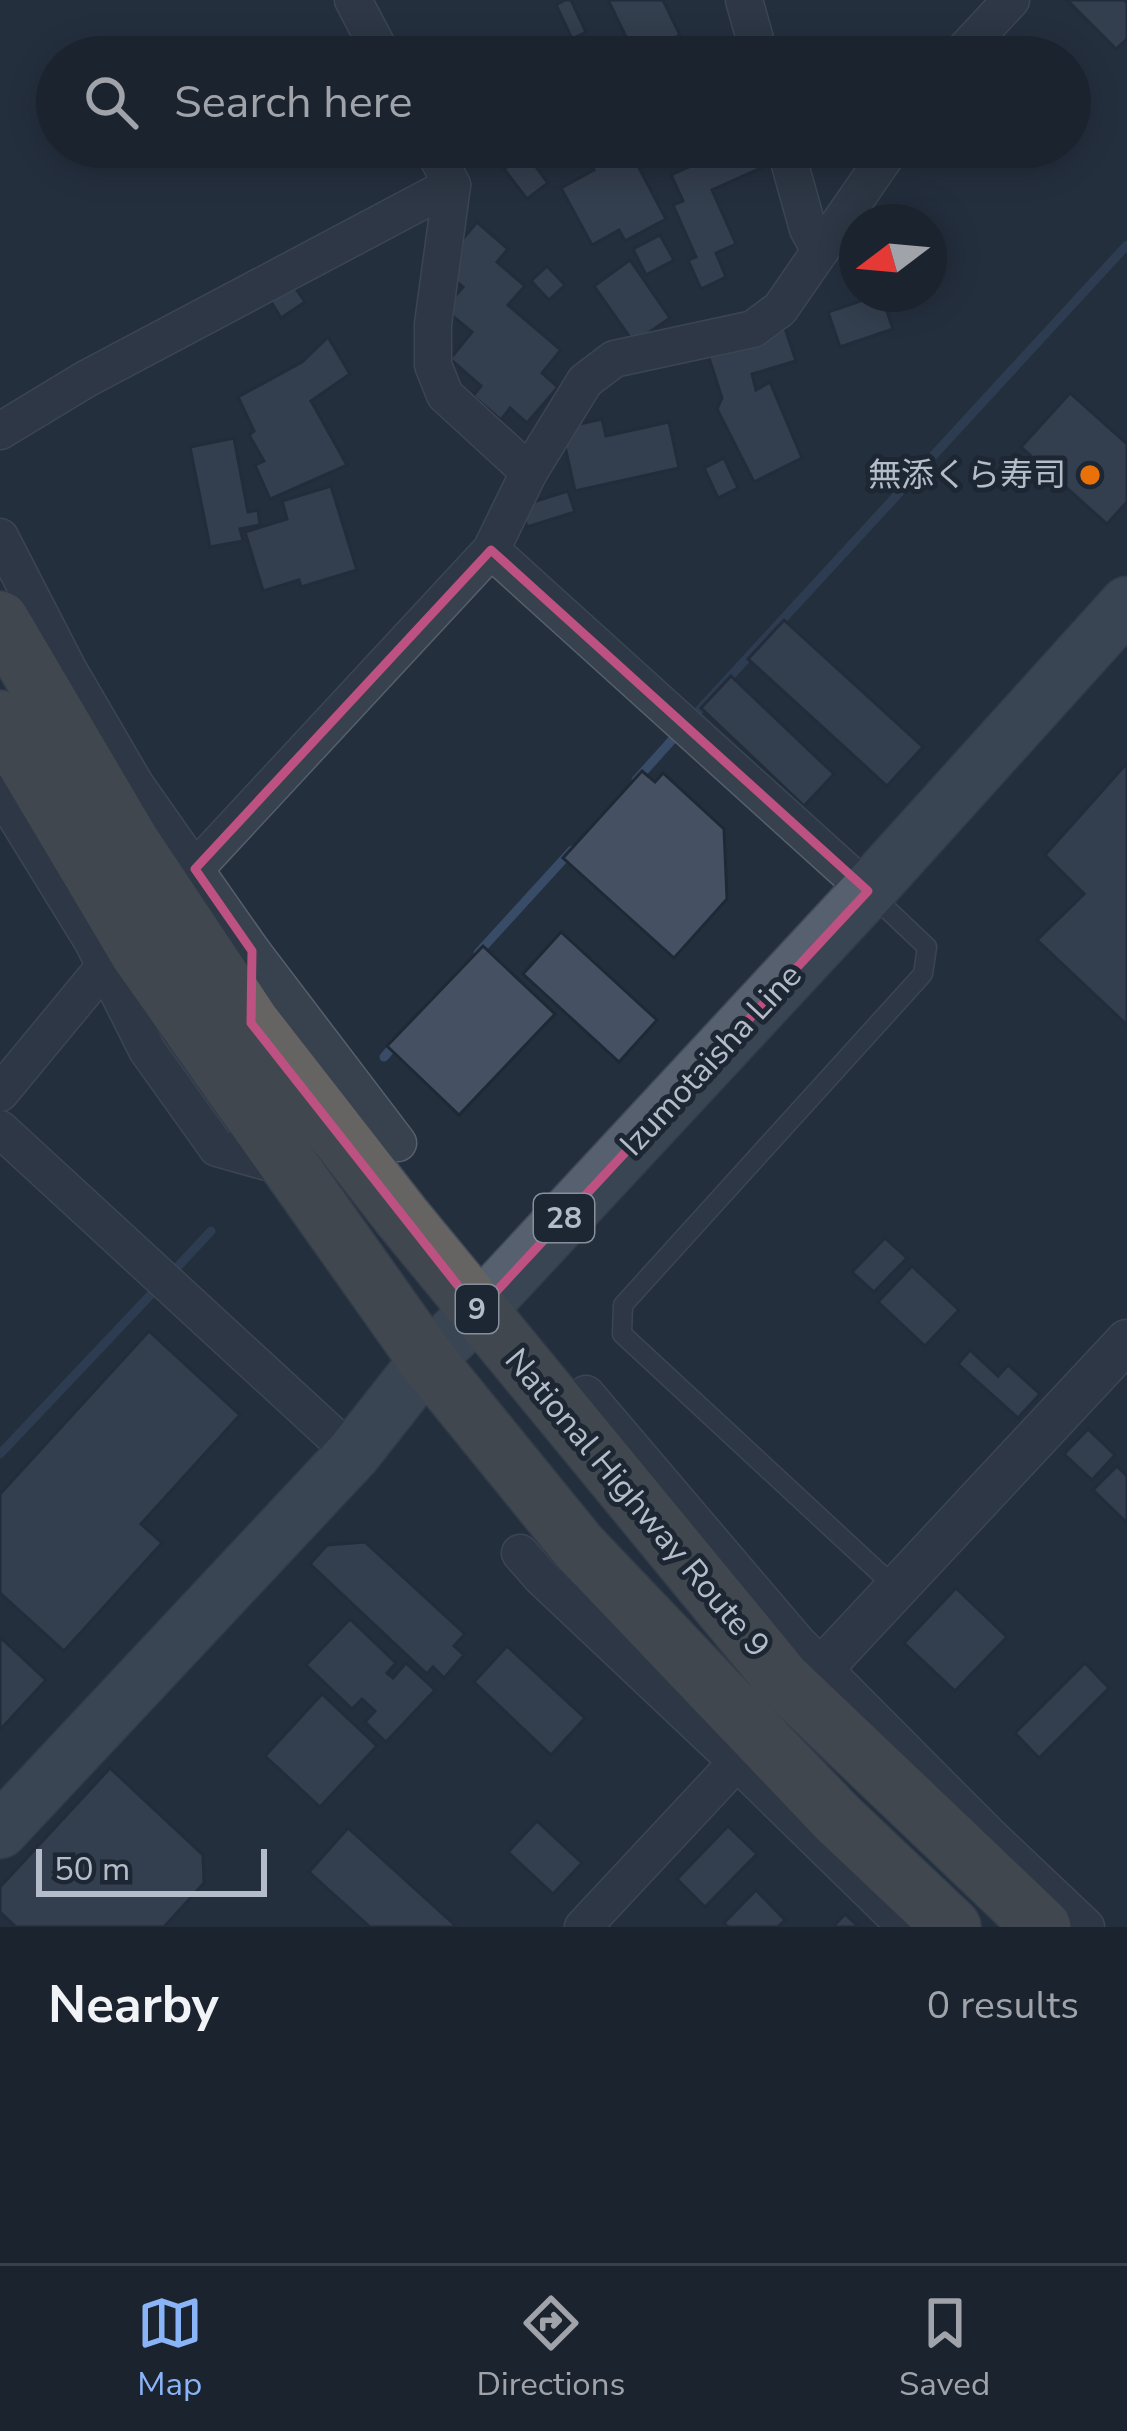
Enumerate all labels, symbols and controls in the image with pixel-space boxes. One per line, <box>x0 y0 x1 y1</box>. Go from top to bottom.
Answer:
search box <box>36 36 1091 168</box>
icon: search <box>78 69 144 135</box>
text: Search here <box>174 72 413 133</box>
north arrow <box>839 204 947 312</box>
place label: 無添くら寿司 <box>868 453 1066 498</box>
marker: 無添くら寿司 <box>1077 462 1103 488</box>
street label: Izumotaisha Line <box>610 954 812 1166</box>
road number: 28 <box>534 1194 594 1242</box>
road number: 9 <box>456 1285 498 1333</box>
street label: National Highway Route 9 <box>494 1339 780 1667</box>
scale bar <box>36 1843 267 1896</box>
text: 50 m <box>54 1847 130 1892</box>
text: Nearby <box>48 1970 219 2040</box>
text: 0 results <box>927 1979 1079 2032</box>
tab: Map <box>137 2290 203 2407</box>
tab: Directions <box>477 2290 625 2407</box>
tab: Saved <box>899 2290 990 2407</box>

